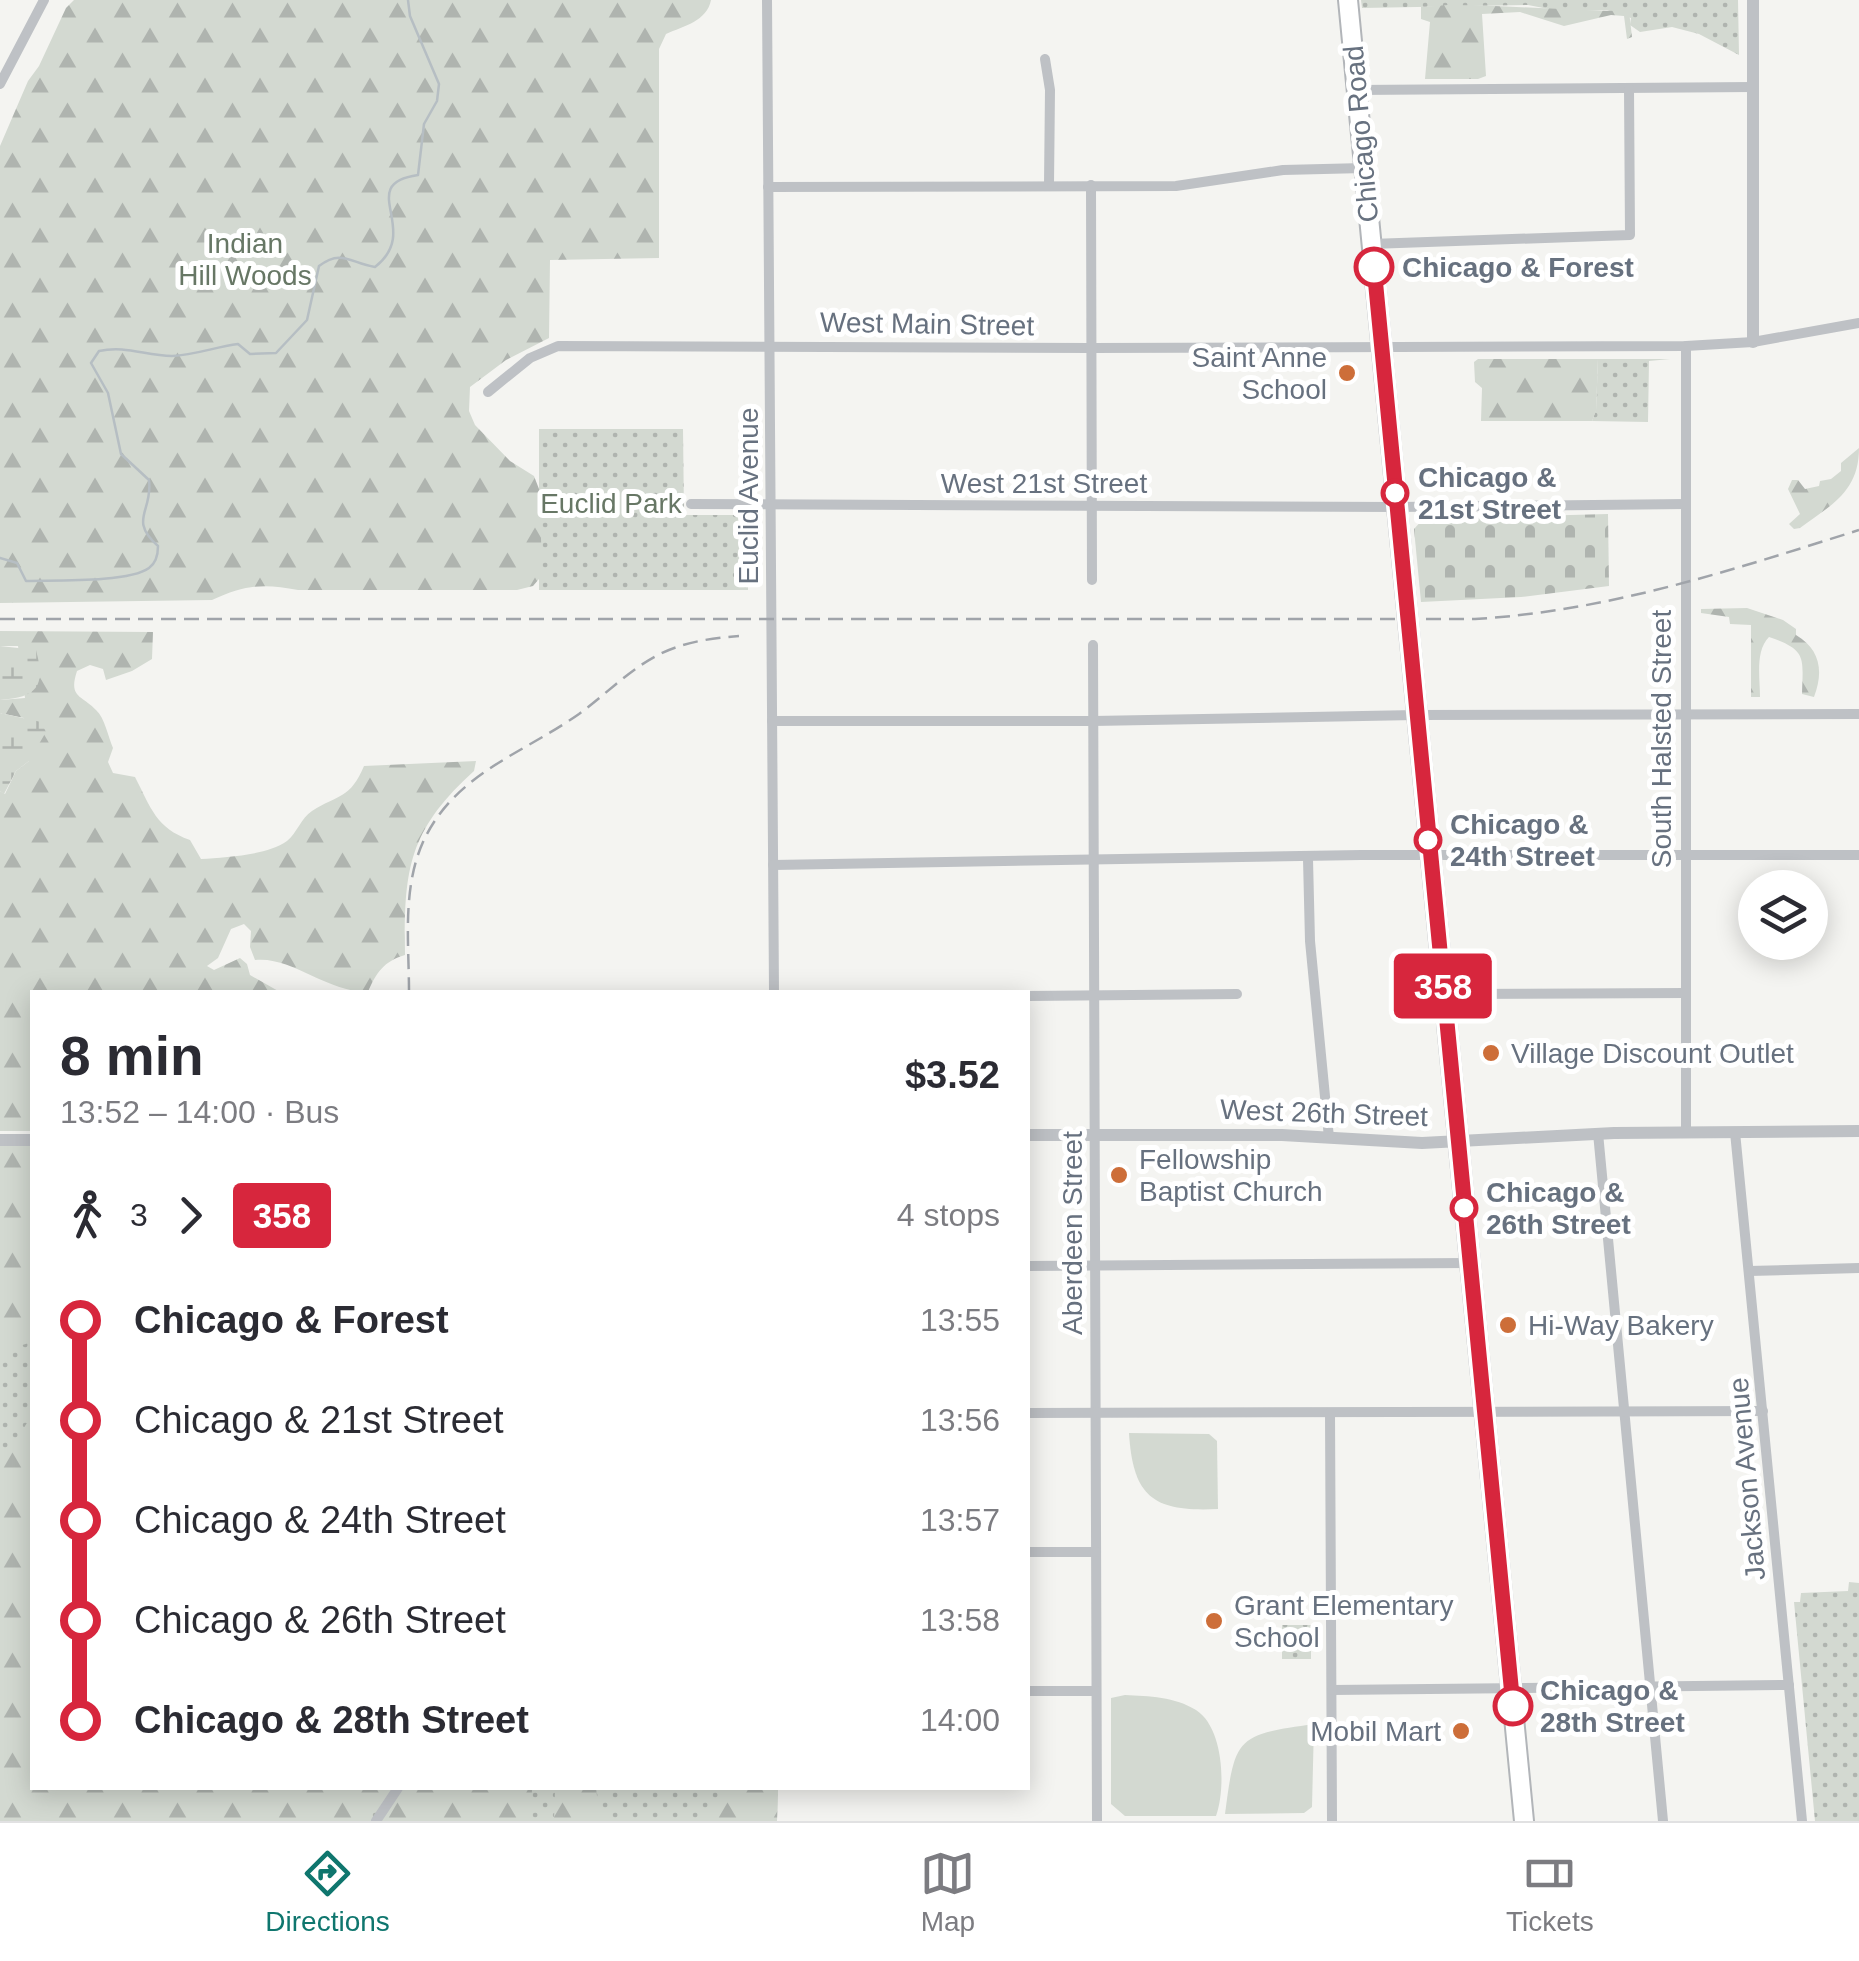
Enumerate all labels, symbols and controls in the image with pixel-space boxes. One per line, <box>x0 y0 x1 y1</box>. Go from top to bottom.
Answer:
street label: Chicago Road <box>1338 44 1384 224</box>
park label: Indian Hill Woods <box>178 228 312 291</box>
marker: Chicago & Forest <box>1355 248 1393 286</box>
place label: Chicago & Forest <box>1402 252 1634 283</box>
street label: West Main Street <box>820 307 1035 341</box>
place label: Saint Anne School <box>1192 342 1327 405</box>
marker: Saint Anne School <box>1336 362 1358 384</box>
street label: Euclid Avenue <box>733 408 764 584</box>
place label: Chicago & 21st Street <box>1418 462 1561 525</box>
street label: West 21st Street <box>941 468 1147 499</box>
marker: Chicago & 21st Street <box>1382 480 1408 506</box>
park label: Euclid Park <box>540 488 683 519</box>
street label: South Halsted Street <box>1646 610 1677 868</box>
place label: Chicago & 24th Street <box>1450 809 1595 872</box>
marker: Chicago & 24th Street <box>1415 827 1441 853</box>
map controls <box>1738 870 1828 960</box>
button: layers <box>1738 870 1828 960</box>
line badge: 358 <box>1386 954 1500 1018</box>
text: 358 <box>1414 967 1472 1006</box>
text: 8 min <box>60 1025 204 1087</box>
place label: Village Discount Outlet <box>1511 1038 1794 1069</box>
marker: Village Discount Outlet <box>1480 1042 1502 1064</box>
text: $3.52 <box>905 1054 1000 1096</box>
text: 13:52 – 14:00 · Bus <box>60 1094 339 1130</box>
street label: West 26th Street <box>1220 1094 1429 1132</box>
street label: Aberdeen Street <box>1057 1131 1088 1335</box>
place label: Fellowship Baptist Church <box>1139 1144 1323 1207</box>
marker: Fellowship Baptist Church <box>1108 1164 1130 1186</box>
place label: Chicago & 26th Street <box>1486 1177 1631 1240</box>
icon: walk <box>60 1188 115 1243</box>
icon: forward <box>163 1188 218 1243</box>
marker: Chicago & 26th Street <box>1451 1195 1477 1221</box>
text: 358 <box>253 1196 311 1235</box>
text: 3 <box>130 1197 148 1233</box>
text: 4 stops <box>897 1197 1000 1233</box>
text: Chicago & Forest <box>134 1299 449 1341</box>
text: 13:55 <box>920 1302 1000 1338</box>
place label: Hi-Way Bakery <box>1528 1310 1714 1341</box>
marker: Hi-Way Bakery <box>1497 1314 1519 1336</box>
street label: Jackson Avenue <box>1723 1376 1771 1582</box>
text: Chicago & 21st Street <box>134 1399 504 1441</box>
text: 13:56 <box>920 1402 1000 1438</box>
text: Chicago & 24th Street <box>134 1499 506 1541</box>
text: 13:57 <box>920 1502 1000 1538</box>
place label: Grant Elementary School <box>1234 1590 1453 1653</box>
text: Chicago & 26th Street <box>134 1599 506 1641</box>
text: 13:58 <box>920 1602 1000 1638</box>
marker: Grant Elementary School <box>1203 1610 1225 1632</box>
place label: Chicago & 28th Street <box>1540 1675 1685 1738</box>
marker: Chicago & 28th Street <box>1494 1687 1532 1725</box>
text: Chicago & 28th Street <box>134 1699 529 1741</box>
text: 14:00 <box>920 1702 1000 1738</box>
place label: Mobil Mart <box>1310 1716 1441 1747</box>
marker: Mobil Mart <box>1450 1720 1472 1742</box>
tab: Directions <box>265 1846 390 1938</box>
tab: Map <box>920 1846 975 1938</box>
tab: Tickets <box>1506 1846 1594 1938</box>

